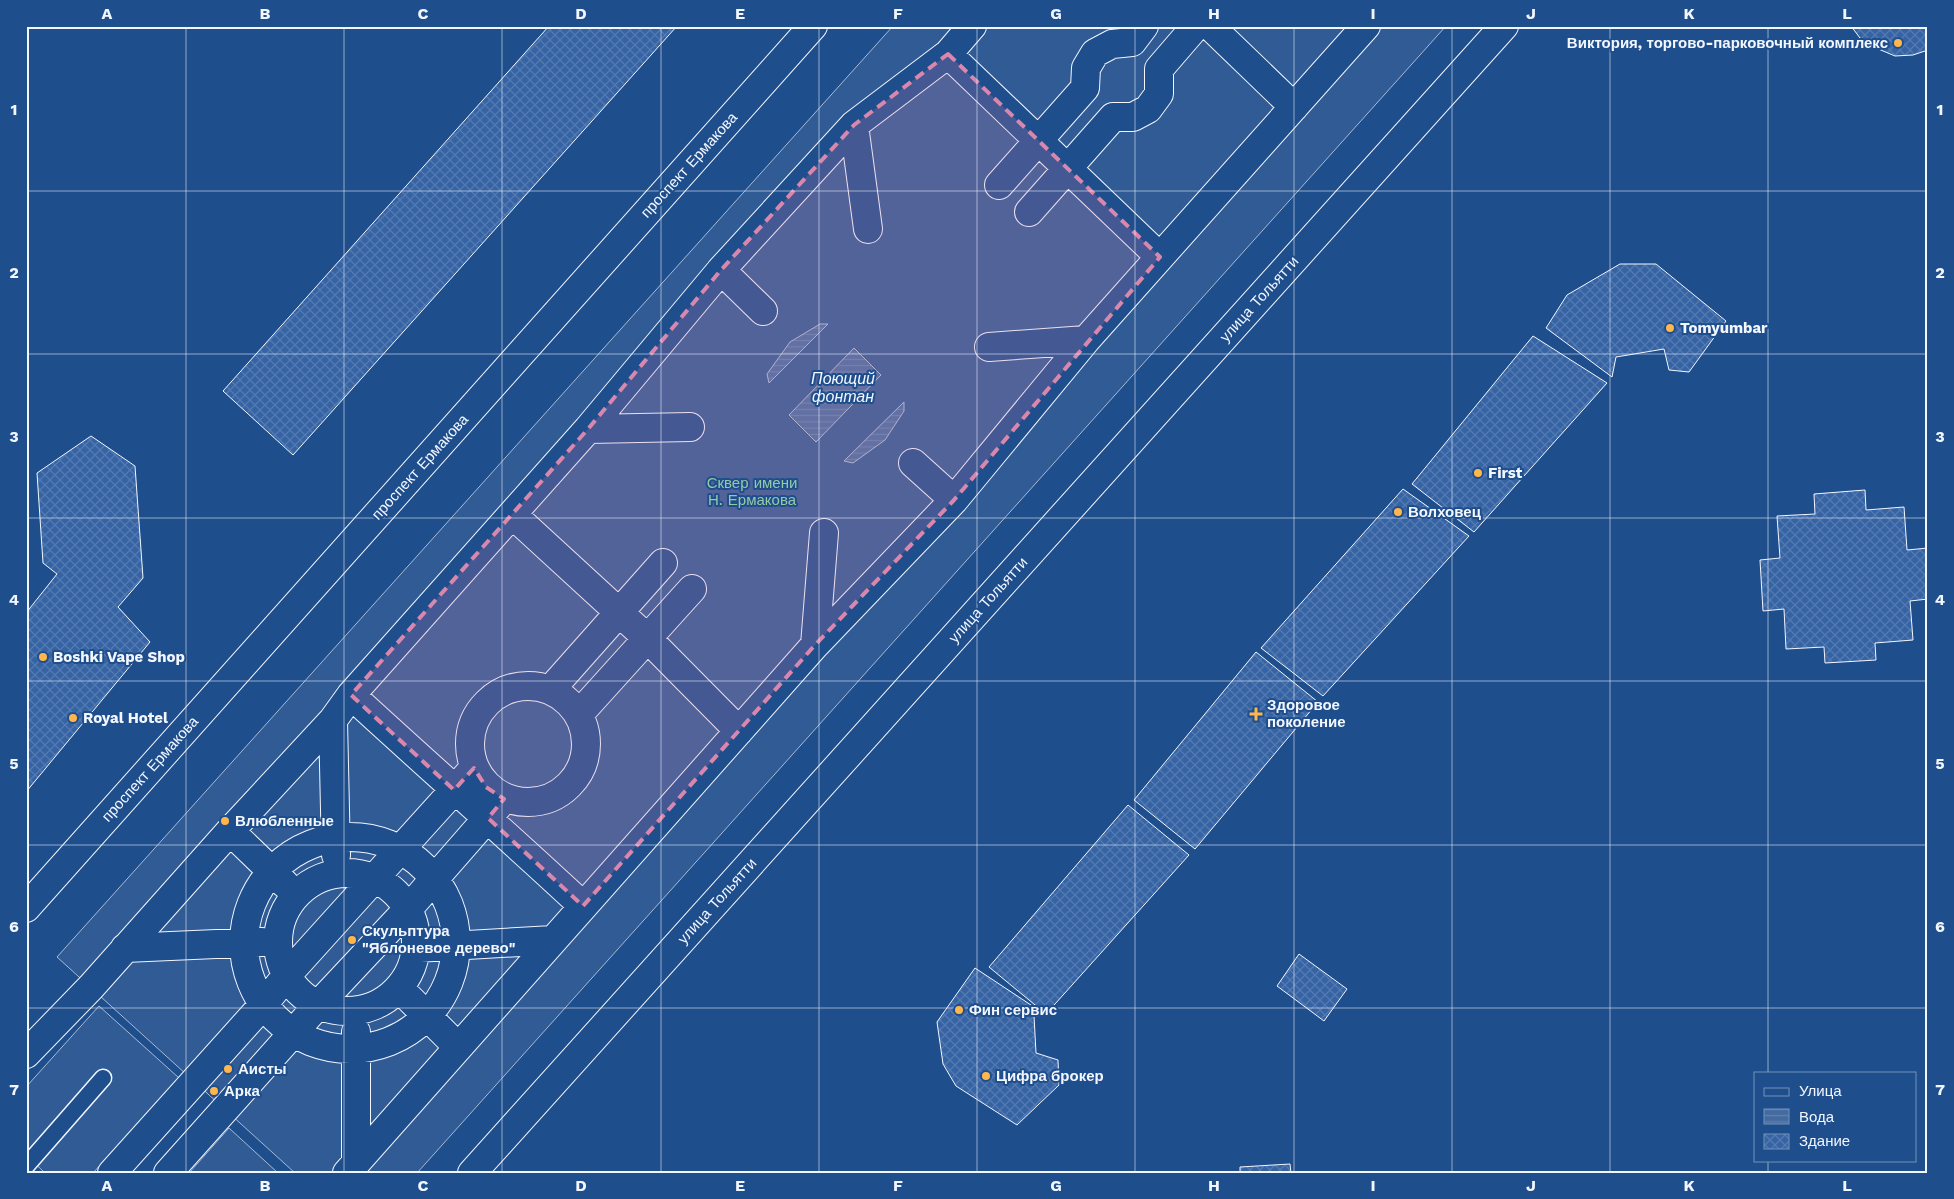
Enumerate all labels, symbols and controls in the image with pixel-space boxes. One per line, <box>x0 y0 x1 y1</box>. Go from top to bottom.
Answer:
text: A <box>102 4 113 23</box>
text: B <box>260 4 271 23</box>
text: C <box>418 4 429 23</box>
text: D <box>575 4 587 23</box>
text: E <box>735 4 745 23</box>
text: F <box>893 4 903 23</box>
text: G <box>1050 4 1062 23</box>
text: H <box>1208 4 1220 23</box>
text: I <box>1370 4 1376 23</box>
text: J <box>1526 4 1536 23</box>
text: K <box>1683 4 1695 23</box>
text: L <box>1842 4 1852 23</box>
place label: Виктория, торгово-парковочный комплекс <box>1567 34 1888 52</box>
marker: Виктория, торгово-парковочный комплекс <box>1892 37 1904 49</box>
text: 1 <box>11 100 17 119</box>
text: 1 <box>1937 100 1943 119</box>
street label: проспект Ермакова <box>637 108 742 221</box>
street label: улица Тольятти <box>1216 252 1302 346</box>
text: 2 <box>9 263 19 282</box>
text: 2 <box>1935 263 1945 282</box>
place label: Tomyumbar <box>1680 319 1768 337</box>
marker: Tomyumbar <box>1664 322 1676 334</box>
water label: Поющий фонтан <box>811 369 875 406</box>
street label: проспект Ермакова <box>368 410 473 523</box>
text: 3 <box>9 427 19 446</box>
text: 3 <box>1935 427 1945 446</box>
place label: First <box>1488 464 1523 482</box>
marker: First <box>1472 467 1484 479</box>
park label: Сквер имени Н. Ермакова <box>707 474 797 509</box>
place label: Волховец <box>1408 503 1482 521</box>
marker: Волховец <box>1392 506 1404 518</box>
street label: улица Тольятти <box>945 553 1031 647</box>
text: 4 <box>9 590 19 609</box>
text: 4 <box>1935 590 1945 609</box>
place label: Boshki Vape Shop <box>53 648 185 666</box>
marker: Boshki Vape Shop <box>37 651 49 663</box>
place label: Здоровое поколение <box>1267 696 1346 731</box>
marker: Здоровое поколение <box>1249 707 1263 721</box>
place label: Royal Hotel <box>83 709 168 727</box>
marker: Royal Hotel <box>67 712 79 724</box>
street label: проспект Ермакова <box>98 712 203 825</box>
text: 5 <box>9 754 19 773</box>
text: 5 <box>1935 754 1945 773</box>
place label: Влюбленные <box>235 812 334 830</box>
marker: Влюбленные <box>219 815 231 827</box>
street label: улица Тольятти <box>674 854 760 948</box>
text: 6 <box>9 917 19 936</box>
text: 6 <box>1935 917 1945 936</box>
place label: Скульптура "Яблоневое дерево" <box>362 922 516 957</box>
marker: Скульптура "Яблоневое дерево" <box>346 934 358 946</box>
place label: Фин сервис <box>969 1001 1057 1019</box>
marker: Фин сервис <box>953 1004 965 1016</box>
place label: Аисты <box>238 1060 287 1078</box>
marker: Аисты <box>222 1063 234 1075</box>
place label: Цифра брокер <box>996 1067 1104 1085</box>
marker: Цифра брокер <box>980 1070 992 1082</box>
legend <box>1754 1072 1916 1162</box>
text: 7 <box>9 1080 19 1099</box>
text: 7 <box>1935 1080 1945 1099</box>
place label: Арка <box>224 1082 261 1100</box>
text: Улица <box>1799 1082 1842 1100</box>
marker: Арка <box>208 1085 220 1097</box>
text: Вода <box>1799 1108 1835 1126</box>
text: Здание <box>1799 1132 1850 1150</box>
text: A <box>102 1176 113 1195</box>
text: B <box>260 1176 271 1195</box>
text: C <box>418 1176 429 1195</box>
text: D <box>575 1176 587 1195</box>
text: E <box>735 1176 745 1195</box>
text: F <box>893 1176 903 1195</box>
text: G <box>1050 1176 1062 1195</box>
text: H <box>1208 1176 1220 1195</box>
text: I <box>1370 1176 1376 1195</box>
text: J <box>1526 1176 1536 1195</box>
text: K <box>1683 1176 1695 1195</box>
text: L <box>1842 1176 1852 1195</box>

